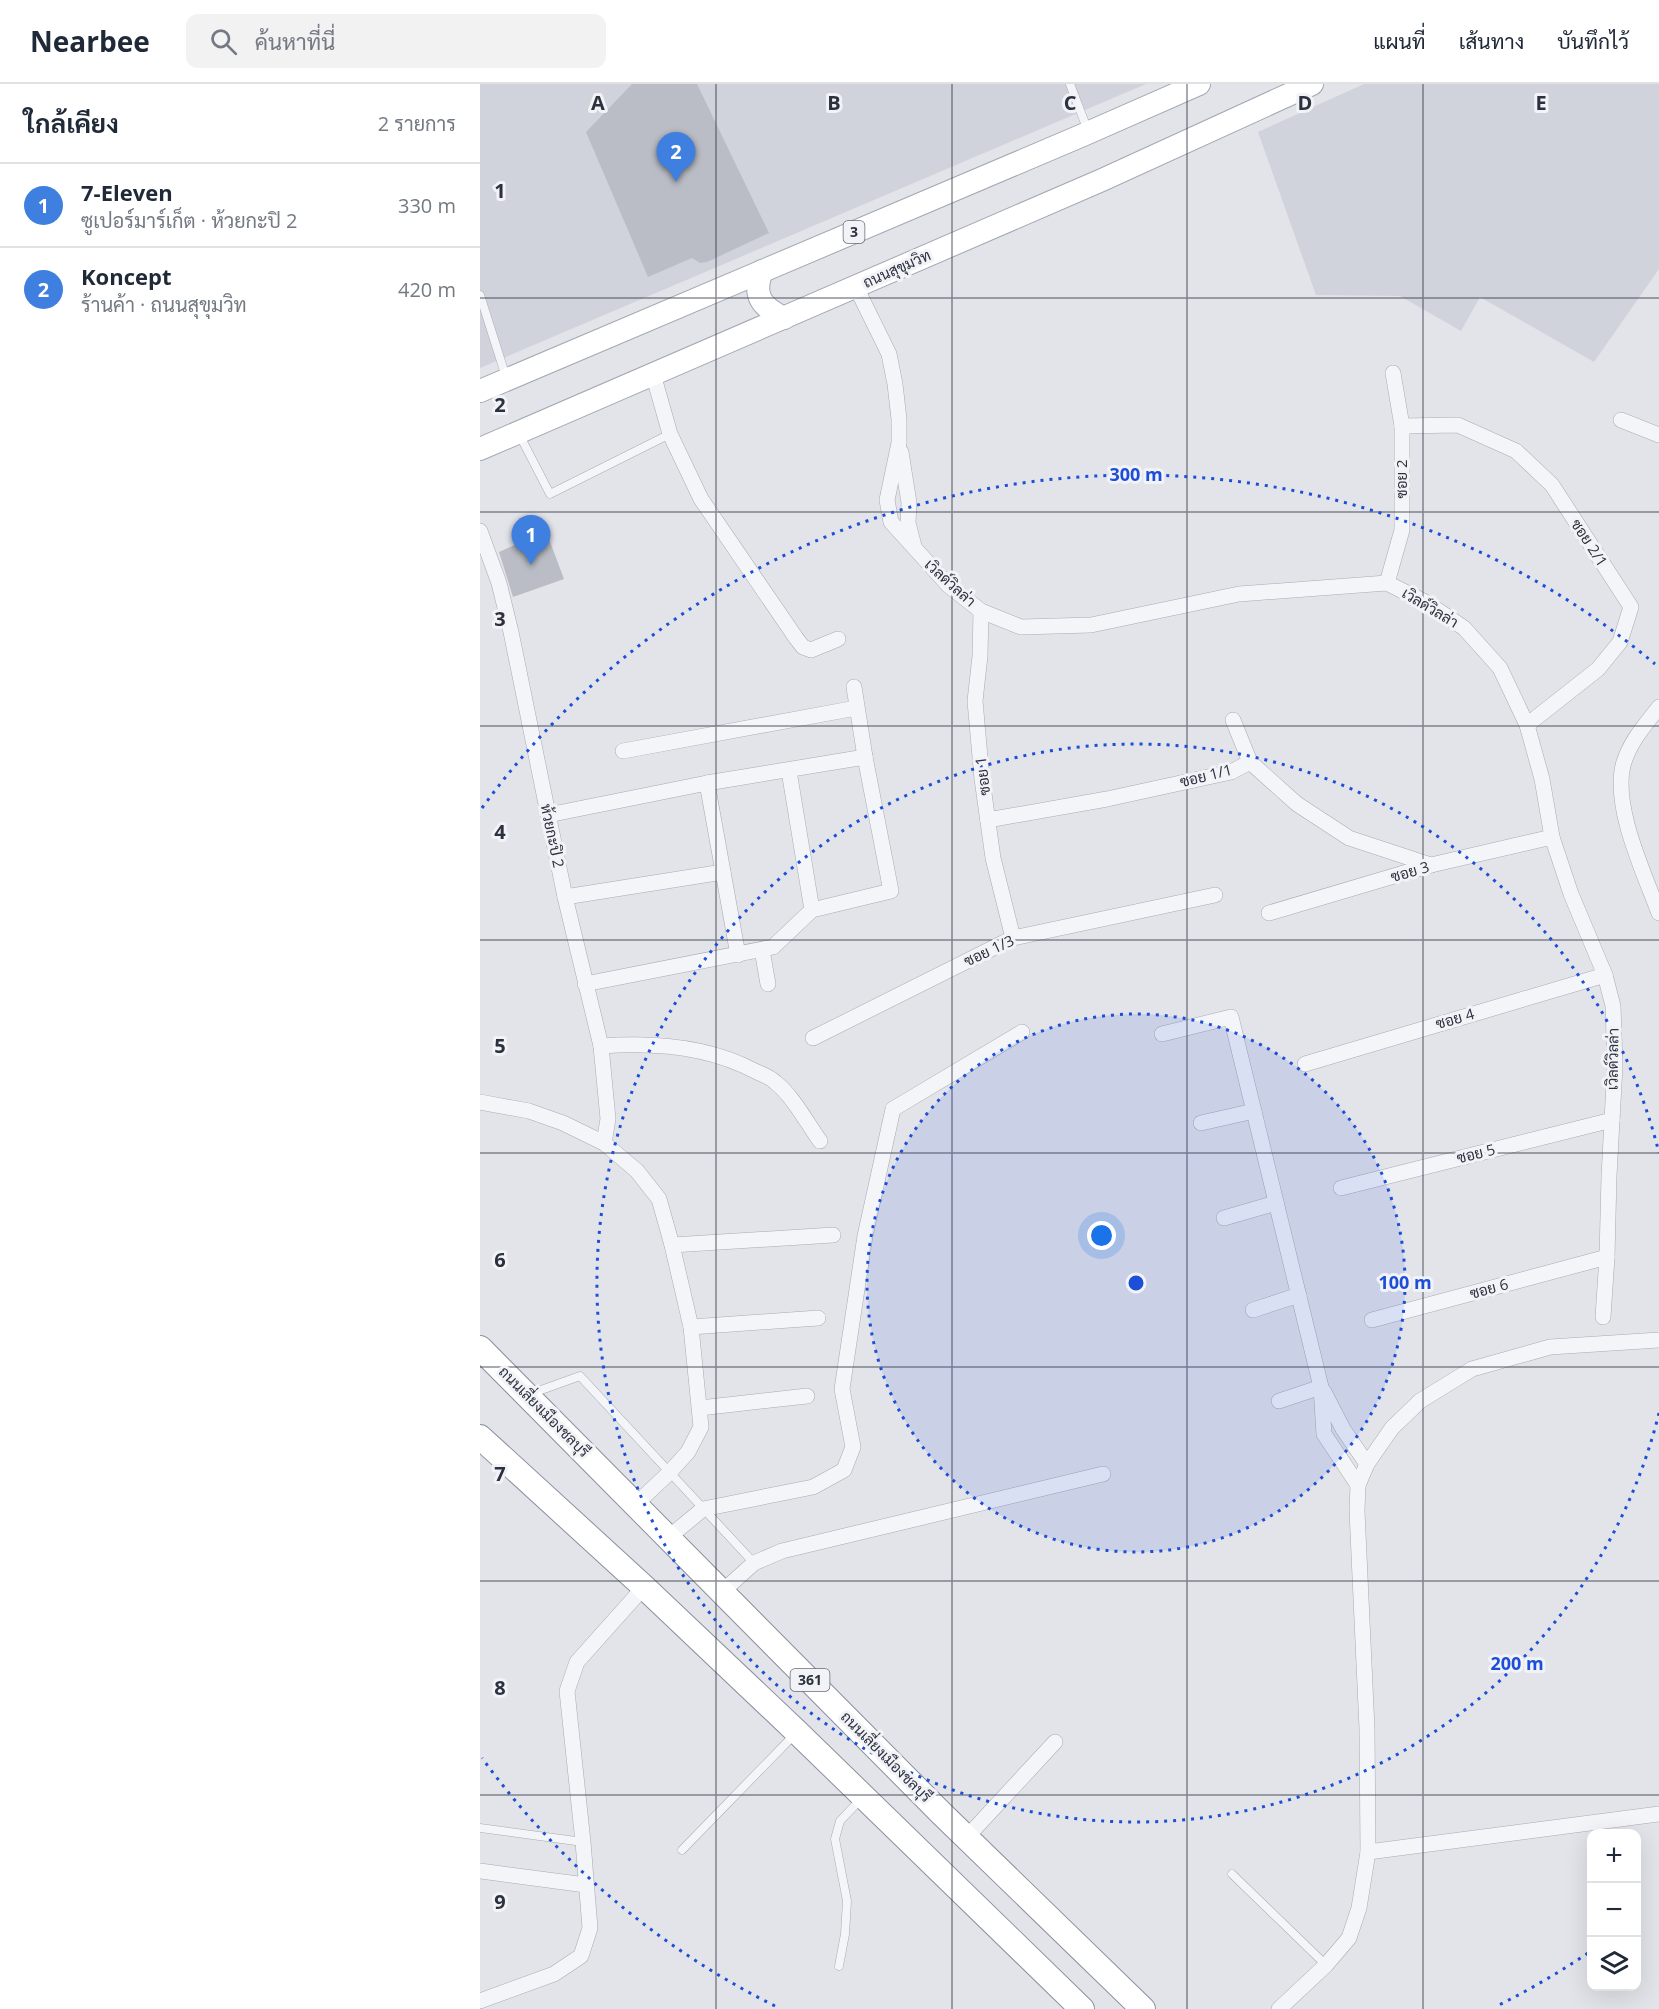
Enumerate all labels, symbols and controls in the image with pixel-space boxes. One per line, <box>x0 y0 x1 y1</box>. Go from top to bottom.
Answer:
search box <box>186 14 606 68</box>
text: Nearbee <box>30 22 150 60</box>
icon: search <box>207 25 240 58</box>
text: ค้นหาที่นี่ <box>255 26 335 56</box>
text: แผนที่ <box>1373 27 1426 55</box>
text: เส้นทาง <box>1459 27 1524 55</box>
text: บันทึกไว้ <box>1557 27 1629 55</box>
text: A <box>591 89 605 116</box>
text: B <box>827 89 841 116</box>
text: C <box>1064 89 1077 116</box>
text: D <box>1298 89 1312 116</box>
text: E <box>1535 89 1547 116</box>
text: ใกล้เคียง <box>24 105 119 141</box>
text: 2 รายการ <box>378 110 456 137</box>
pin: 2 <box>656 132 696 182</box>
text: 7-Eleven <box>81 177 173 207</box>
text: 1 <box>494 177 506 204</box>
text: 1 <box>38 192 49 219</box>
text: 330 m <box>398 192 456 219</box>
text: ซูเปอร์มาร์เก็ต · ห้วยกะปิ 2 <box>81 207 298 234</box>
road number: 3 <box>844 221 865 243</box>
street label: ถนนสุขุมวิท <box>860 244 934 294</box>
text: Koncept <box>81 261 171 291</box>
text: 2 <box>38 276 49 303</box>
text: 420 m <box>398 276 456 303</box>
text: ร้านค้า · ถนนสุขุมวิท <box>81 291 247 318</box>
text: 2 <box>494 391 506 418</box>
street label: ซอย 2 <box>1391 459 1411 499</box>
text: 300 m <box>1109 462 1163 486</box>
street label: ซอย 2/1 <box>1567 515 1613 570</box>
pin: 1 <box>512 516 550 565</box>
street label: เวิลด์วิลล่า <box>921 554 980 611</box>
street label: เวิลด์วิลล่า <box>1399 583 1462 632</box>
text: 3 <box>494 605 506 632</box>
street label: ซอย 1 <box>970 755 994 797</box>
street label: ซอย 1/1 <box>1178 759 1234 791</box>
street label: ห้วยกะปิ 2 <box>536 802 569 870</box>
text: 4 <box>494 818 506 845</box>
street label: ซอย 3 <box>1388 856 1431 886</box>
street label: ซอย 1/3 <box>960 930 1017 970</box>
street label: ซอย 4 <box>1433 1003 1477 1033</box>
street label: เวิลด์วิลล่า <box>1601 1028 1623 1090</box>
text: 5 <box>494 1032 506 1059</box>
street label: ซอย 5 <box>1454 1139 1497 1167</box>
your location <box>1087 1221 1116 1250</box>
text: 6 <box>494 1246 506 1273</box>
text: 100 m <box>1378 1270 1432 1294</box>
centre of rings <box>1126 1273 1146 1293</box>
street label: ซอย 6 <box>1467 1273 1510 1303</box>
street label: ถนนเลี่ยงเมืองชลบุรี <box>494 1359 597 1462</box>
text: 7 <box>494 1460 506 1487</box>
text: 200 m <box>1490 1651 1544 1675</box>
road number: 361 <box>790 1669 830 1691</box>
text: 8 <box>494 1674 506 1701</box>
street label: ถนนเลี่ยงเมืองชลบุรี <box>836 1704 939 1807</box>
map controls <box>1587 1829 1641 1991</box>
button: + <box>1587 1829 1641 1883</box>
button: − <box>1587 1883 1641 1937</box>
text: 9 <box>494 1888 506 1915</box>
button: layers <box>1587 1937 1641 1991</box>

